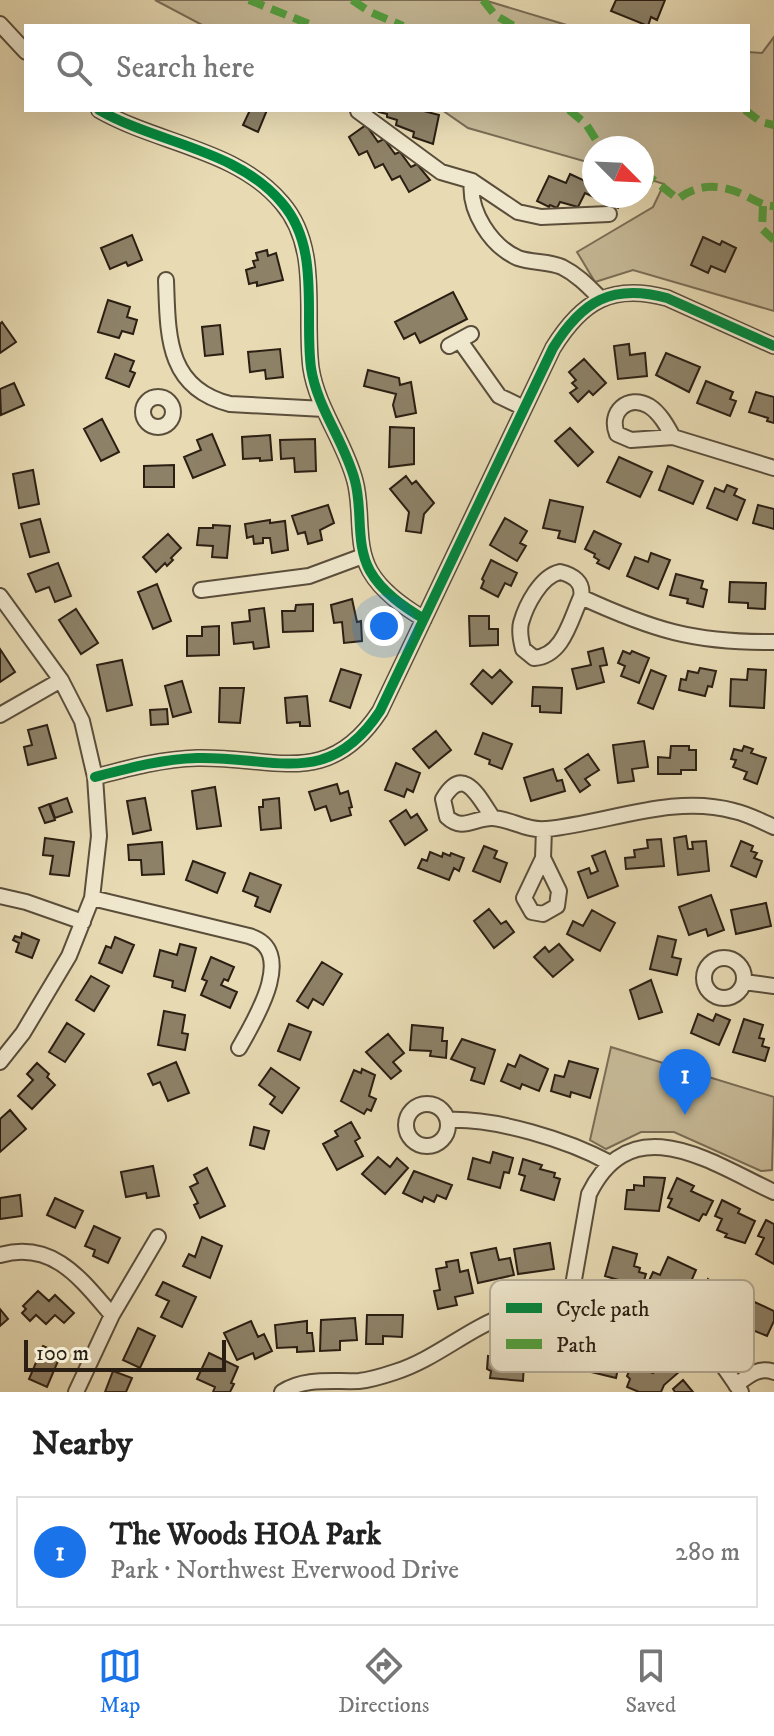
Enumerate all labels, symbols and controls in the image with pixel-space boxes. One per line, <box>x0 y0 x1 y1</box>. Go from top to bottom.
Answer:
search box <box>24 24 750 112</box>
icon: search <box>52 46 96 90</box>
text: Search here <box>116 50 255 87</box>
north arrow <box>582 136 654 208</box>
your location <box>364 606 404 646</box>
pin: 1 <box>659 1049 711 1115</box>
legend <box>490 1280 754 1372</box>
text: Cycle path <box>556 1296 650 1323</box>
text: Path <box>556 1332 597 1359</box>
scale bar <box>24 1336 226 1372</box>
text: 100 m <box>36 1340 89 1367</box>
text: Nearby <box>32 1423 133 1465</box>
text: The Woods HOA Park <box>110 1517 381 1554</box>
text: 1 <box>55 1536 65 1569</box>
text: 280 m <box>675 1536 740 1569</box>
text: Park · Northwest Everwood Drive <box>110 1554 459 1587</box>
tab: Map <box>98 1644 142 1719</box>
tab: Directions <box>338 1644 429 1719</box>
tab: Saved <box>625 1644 676 1719</box>

